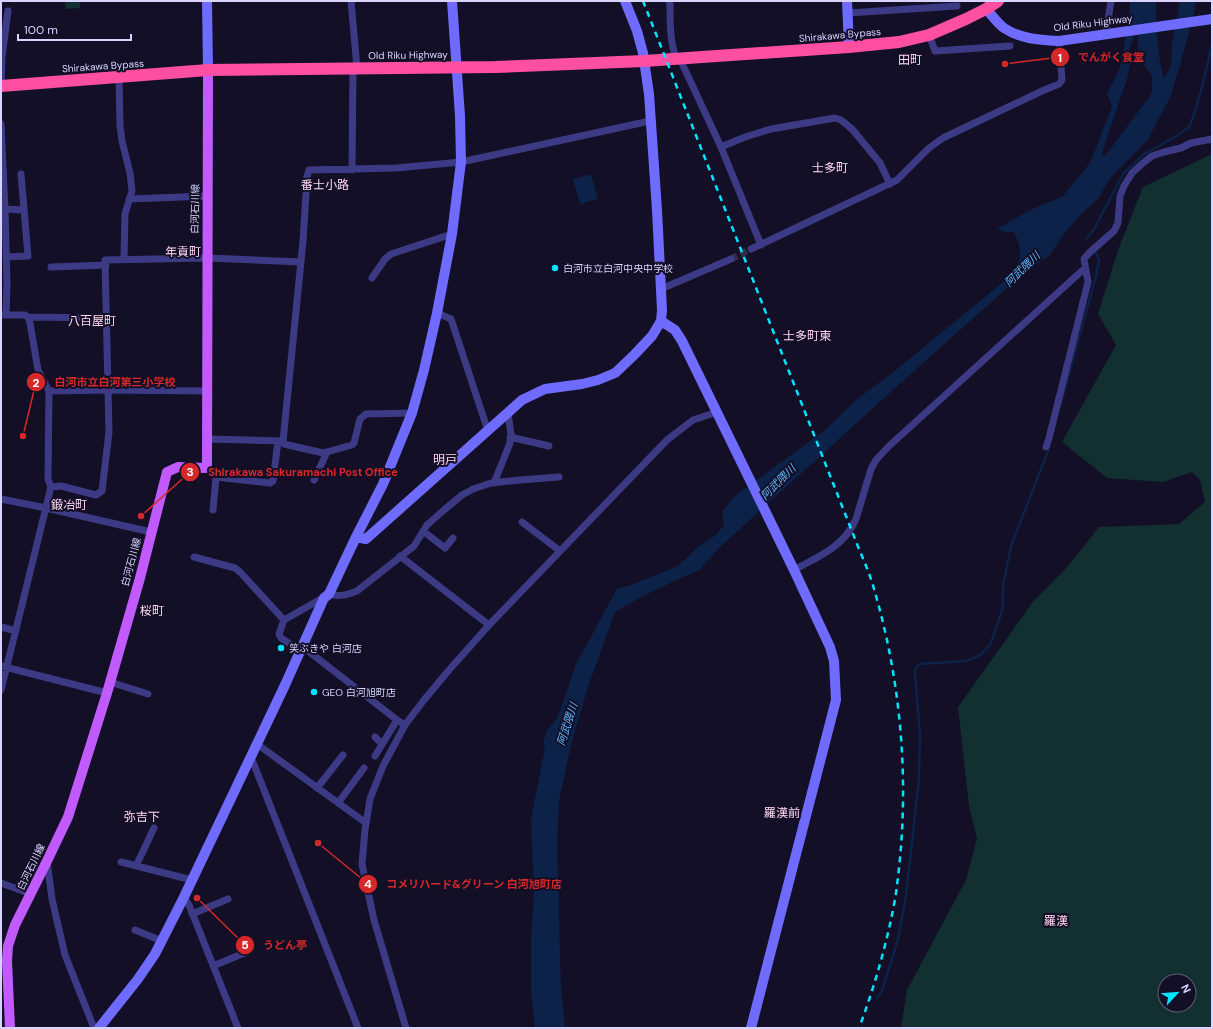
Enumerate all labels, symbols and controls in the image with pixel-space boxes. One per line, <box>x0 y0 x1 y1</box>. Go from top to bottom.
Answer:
street label: Old Riku Highway <box>1053 12 1134 34</box>
scale bar <box>18 16 131 42</box>
text: 100 m <box>24 22 58 38</box>
street label: Shirakawa Bypass <box>798 25 882 45</box>
callout: でんがく食堂 <box>1050 46 1152 69</box>
street label: Old Riku Highway <box>368 48 448 62</box>
text: 1 <box>1058 50 1062 66</box>
text: でんがく食堂 <box>1078 50 1144 64</box>
district label: 田町 <box>898 52 922 68</box>
street label: Shirakawa Bypass <box>61 57 145 75</box>
district label: 士多町 <box>812 160 848 176</box>
district label: 番士小路 <box>301 177 349 193</box>
street label: 白河石川線 <box>188 184 202 234</box>
district label: 年貢町 <box>165 244 201 260</box>
water label: 阿武隈川 <box>1001 248 1043 289</box>
place label: 白河市立白河中央中学校 <box>563 262 673 275</box>
marker: 白河市立白河中央中学校 <box>550 263 560 273</box>
district label: 八百屋町 <box>68 313 116 329</box>
district label: 士多町東 <box>783 328 831 344</box>
callout: 白河市立白河第三小学校 <box>26 371 183 394</box>
text: 2 <box>33 375 40 391</box>
text: 白河市立白河第三小学校 <box>55 375 176 389</box>
district label: 明戸 <box>433 452 457 468</box>
callout: Shirakawa Sakuramachi Post Office <box>180 461 406 484</box>
water label: 阿武隈川 <box>757 461 799 503</box>
text: 3 <box>186 464 194 480</box>
text: Shirakawa Sakuramachi Post Office <box>208 465 398 479</box>
district label: 鍛冶町 <box>51 497 87 513</box>
street label: 白河石川線 <box>118 536 144 588</box>
district label: 桜町 <box>140 603 164 619</box>
place label: 笑ぶきや 白河店 <box>289 642 362 655</box>
marker: 笑ぶきや 白河店 <box>276 643 286 653</box>
place label: GEO 白河旭町店 <box>322 686 396 699</box>
marker: GEO 白河旭町店 <box>309 687 319 697</box>
water label: 阿武隈川 <box>554 700 581 747</box>
district label: 羅漢前 <box>764 805 800 821</box>
district label: 弥吉下 <box>124 809 160 825</box>
street label: 白河石川線 <box>14 842 48 892</box>
callout: コメリハード&グリーン 白河旭町店 <box>358 872 570 895</box>
text: 4 <box>364 876 372 892</box>
text: コメリハード&グリーン 白河旭町店 <box>386 877 562 891</box>
district label: 羅漢 <box>1044 913 1068 929</box>
callout: うどん亭 <box>235 934 315 957</box>
text: 5 <box>241 937 249 953</box>
text: うどん亭 <box>263 938 307 952</box>
north arrow <box>1157 973 1197 1013</box>
text: N <box>1178 982 1194 995</box>

